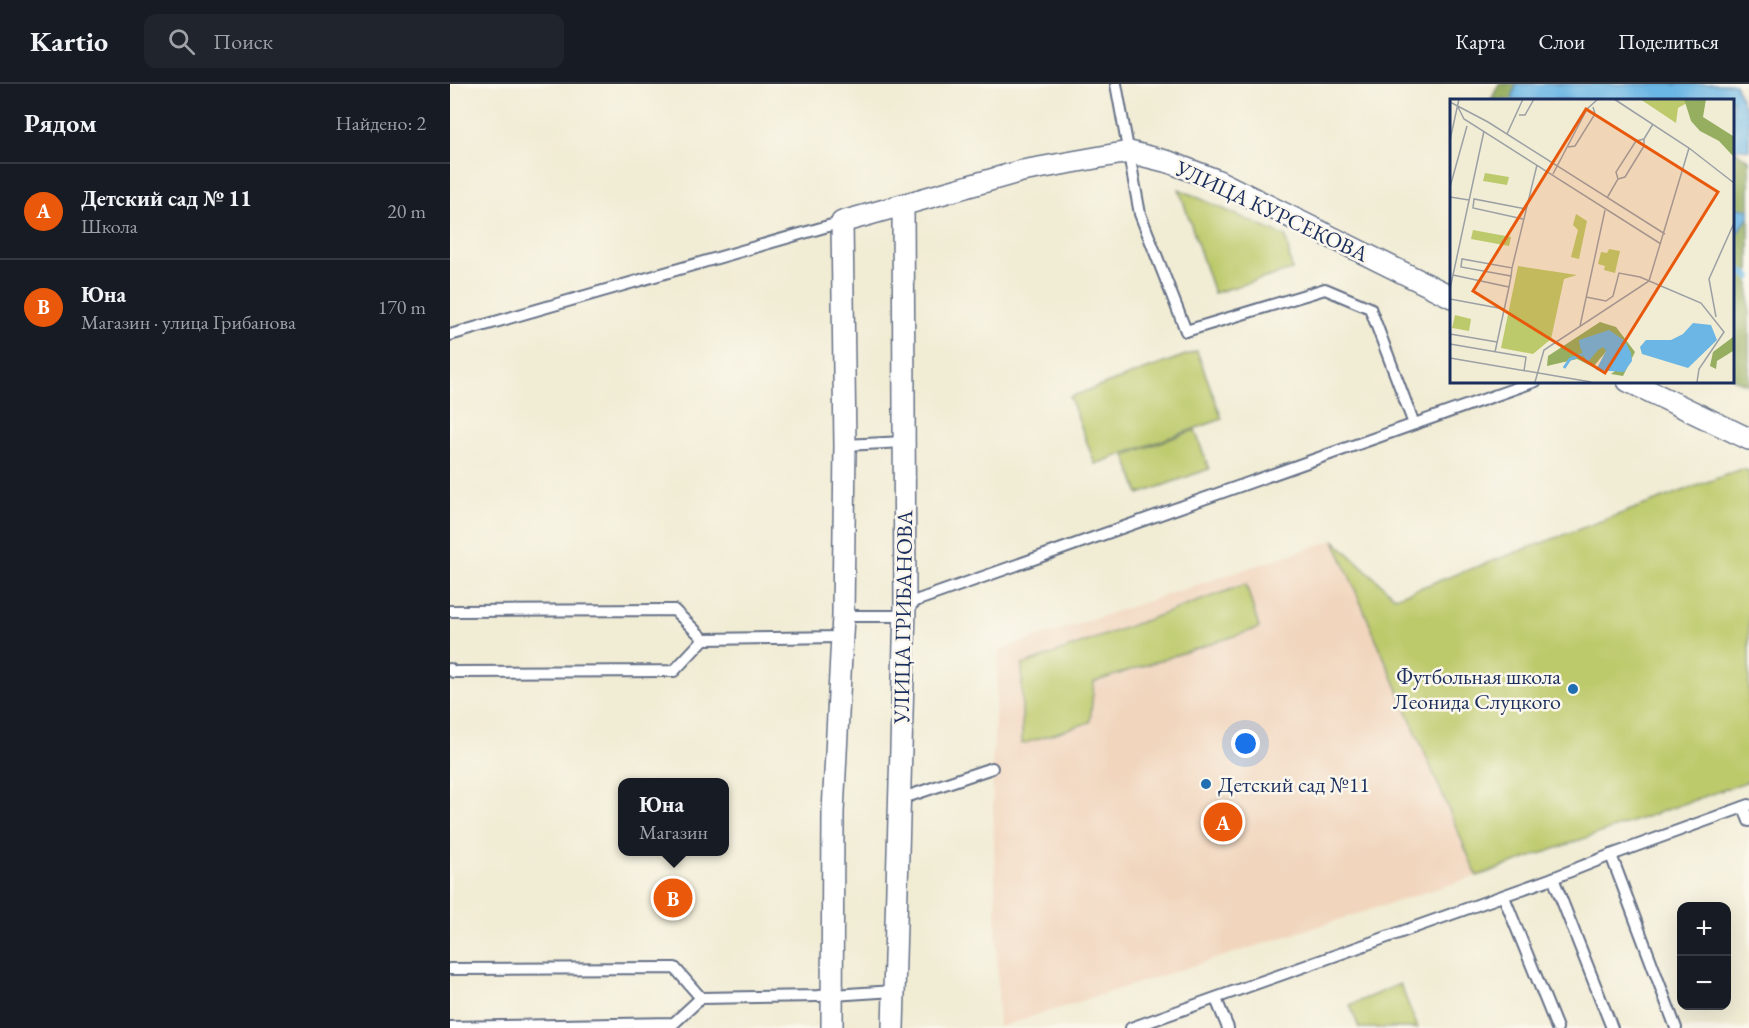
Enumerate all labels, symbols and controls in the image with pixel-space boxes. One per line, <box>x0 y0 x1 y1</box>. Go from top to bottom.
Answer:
search box <box>144 14 564 68</box>
text: Kartio <box>30 23 108 59</box>
icon: search <box>165 25 198 58</box>
text: Поиск <box>213 27 273 56</box>
text: Карта <box>1455 28 1505 55</box>
text: Слои <box>1538 28 1585 55</box>
text: Поделиться <box>1618 28 1719 55</box>
inset map <box>1450 99 1734 382</box>
text: Рядом <box>24 106 97 140</box>
text: Найдено: 2 <box>335 110 426 136</box>
street label: УЛИЦА КУРСЕКОВА <box>1170 153 1374 269</box>
text: Детский сад № 11 <box>81 184 252 213</box>
text: A <box>36 198 51 224</box>
text: 20 m <box>387 198 426 224</box>
text: Школа <box>81 213 138 239</box>
text: Юна <box>81 280 126 309</box>
text: B <box>37 294 50 320</box>
text: 170 m <box>378 294 426 320</box>
text: Магазин · улица Грибанова <box>81 309 296 335</box>
street label: УЛИЦА ГРИБАНОВА <box>887 509 919 725</box>
place label: Футбольная школа Леонида Слуцкого <box>1393 662 1561 716</box>
marker: Футбольная школа Леонида Слуцкого <box>1566 682 1580 696</box>
your location <box>1231 729 1260 758</box>
place label: Детский сад №11 <box>1218 770 1370 799</box>
marker: Детский сад №11 <box>1199 777 1213 791</box>
popup <box>618 778 729 856</box>
text: Юна <box>639 790 684 819</box>
pin: A <box>1204 800 1242 844</box>
text: Магазин <box>639 819 708 845</box>
pin: B <box>654 876 692 920</box>
map controls <box>1677 902 1731 1010</box>
button: + <box>1677 902 1731 956</box>
button: − <box>1677 956 1731 1010</box>

